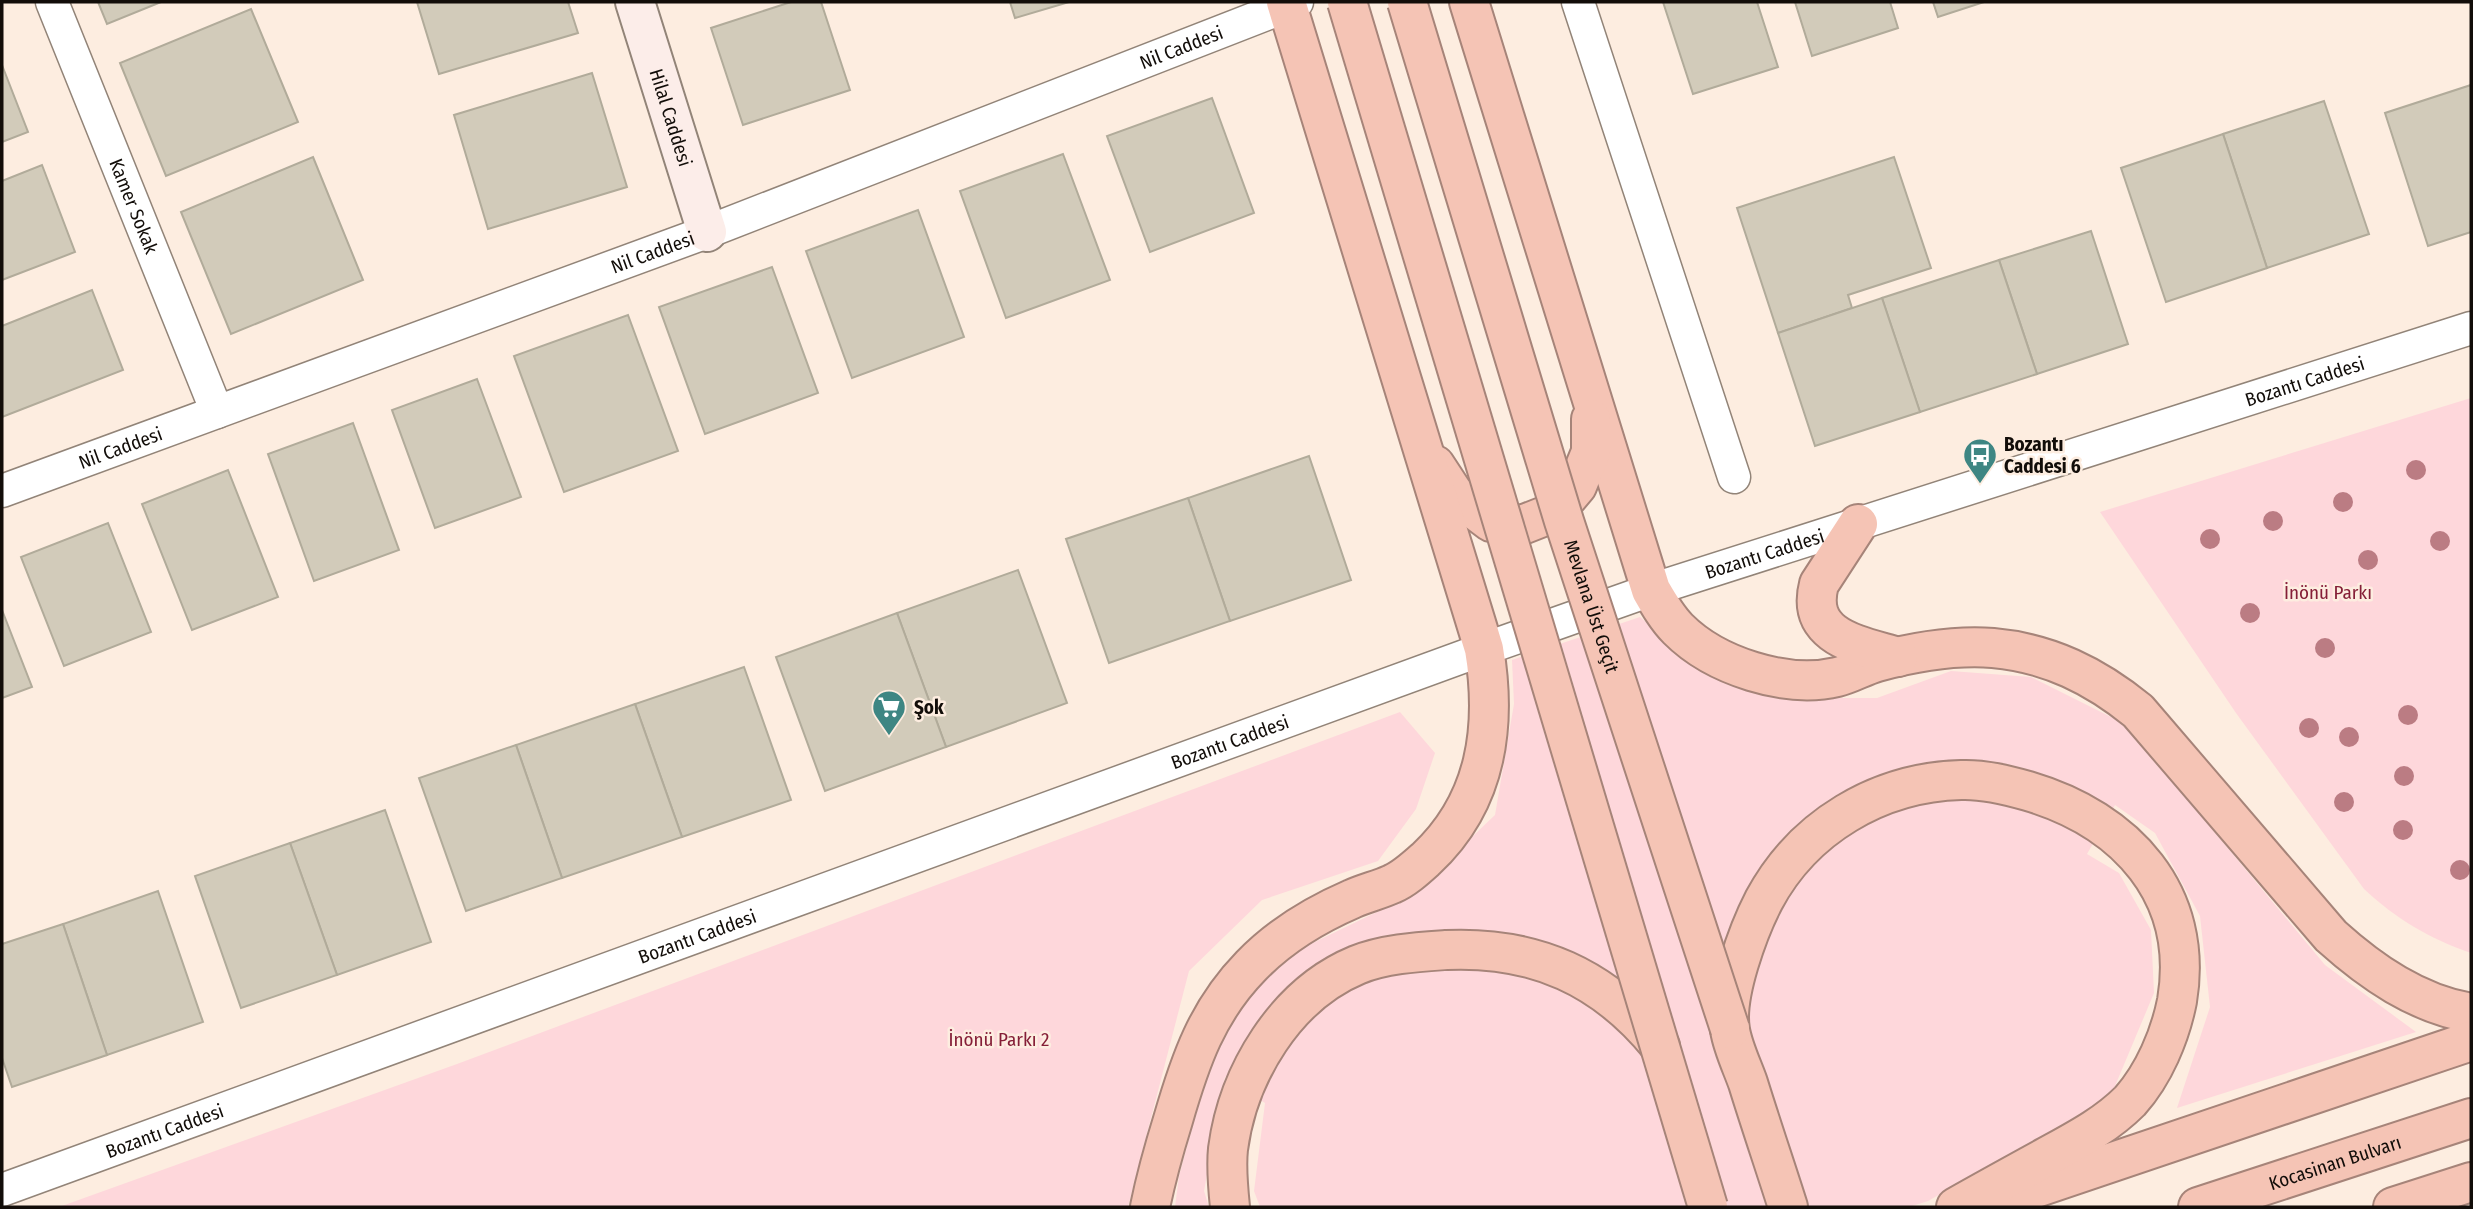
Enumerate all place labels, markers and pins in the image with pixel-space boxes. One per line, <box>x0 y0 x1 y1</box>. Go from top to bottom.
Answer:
place label: Bozantı Caddesi 6 <box>2004 433 2081 478</box>
bus stop icon: Bozantı Caddesi 6 <box>1961 436 1999 485</box>
supermarket icon: Şok <box>870 688 908 737</box>
place label: Şok <box>914 696 944 720</box>

